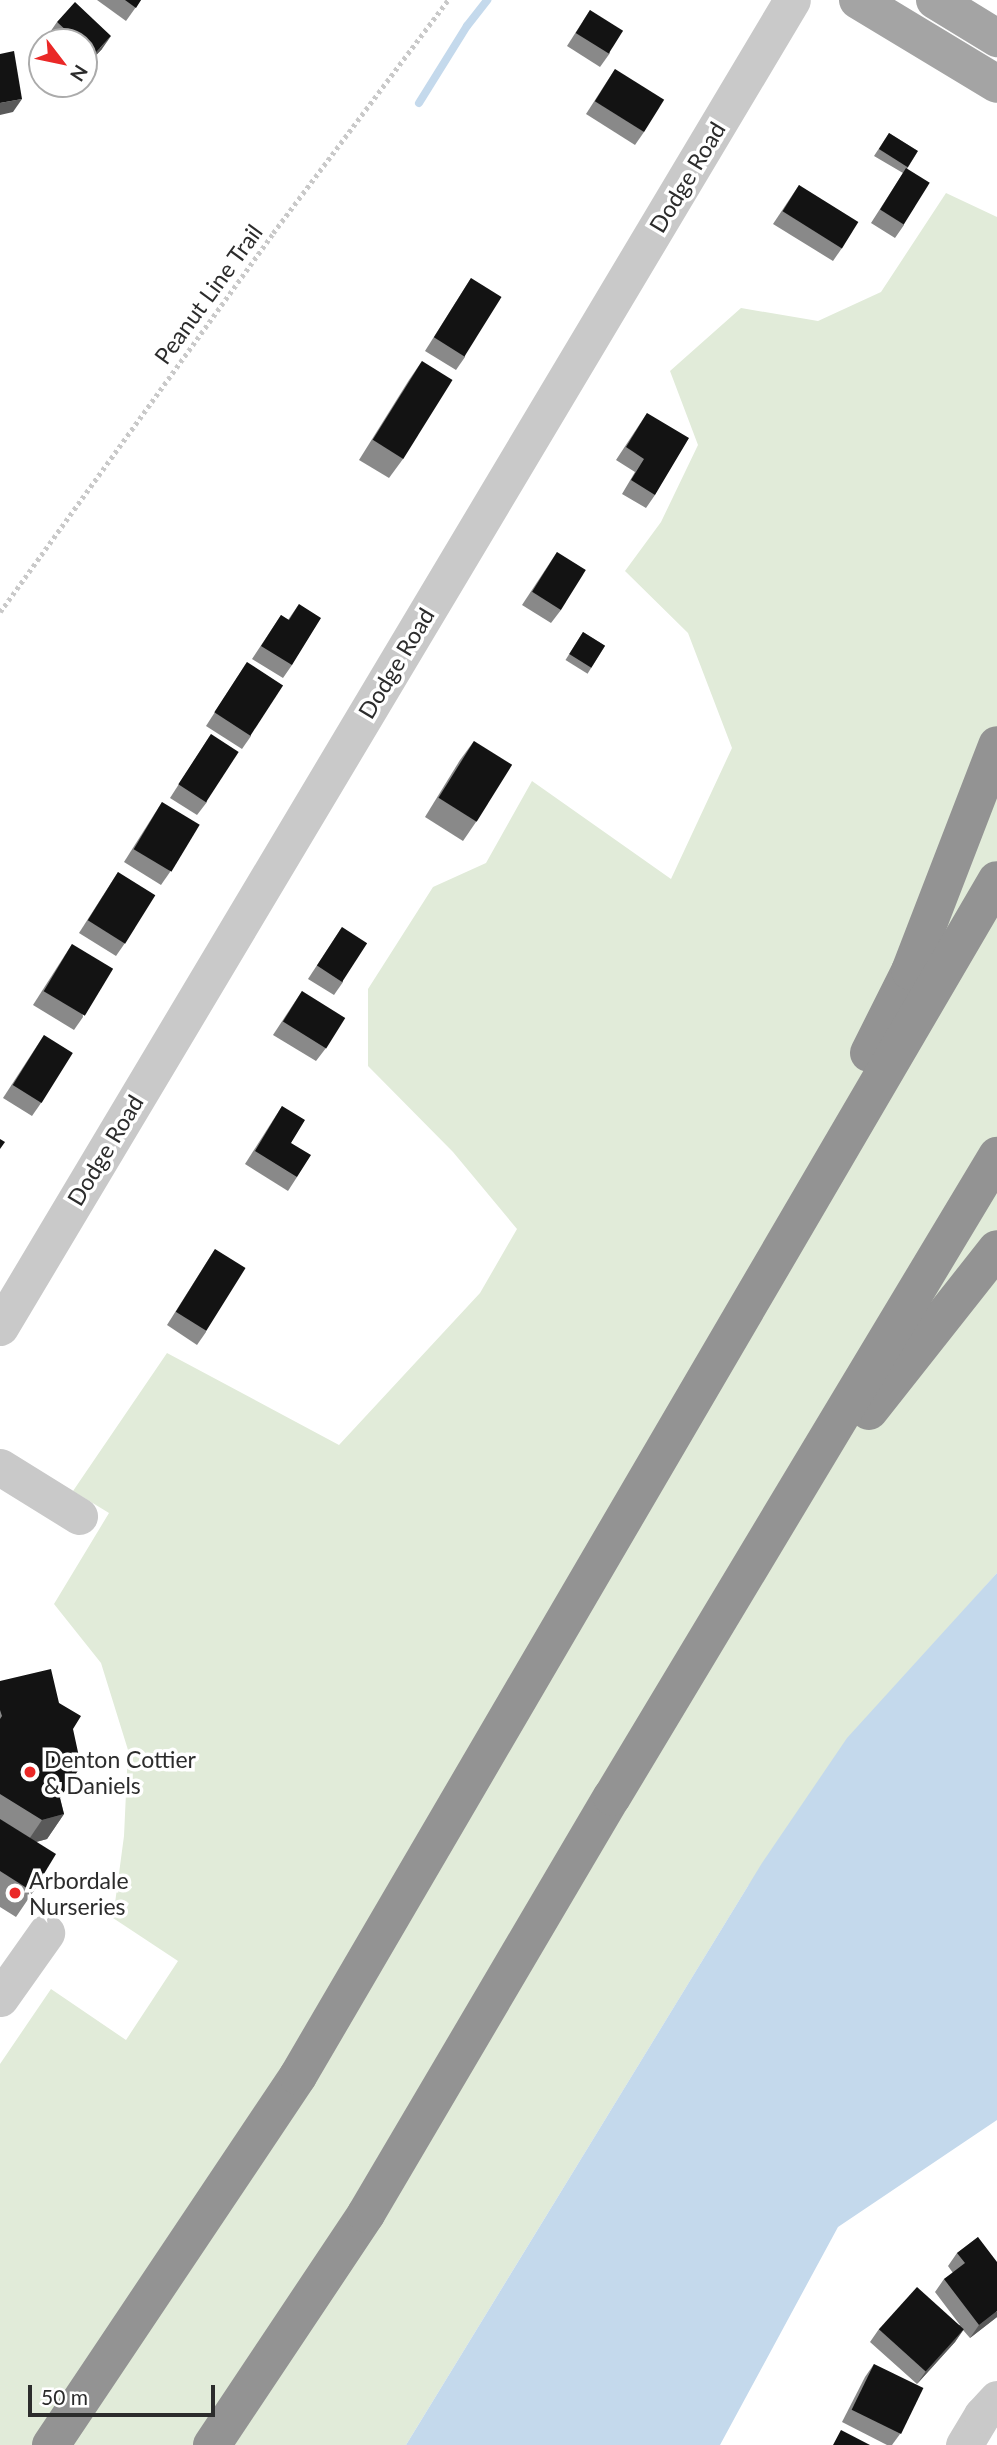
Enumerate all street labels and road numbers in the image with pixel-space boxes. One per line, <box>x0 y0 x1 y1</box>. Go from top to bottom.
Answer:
street label: Dodge Road <box>643 117 731 237</box>
street label: Peanut Line Trail <box>148 219 268 369</box>
street label: Dodge Road <box>352 603 440 723</box>
street label: Dodge Road <box>61 1090 149 1210</box>

